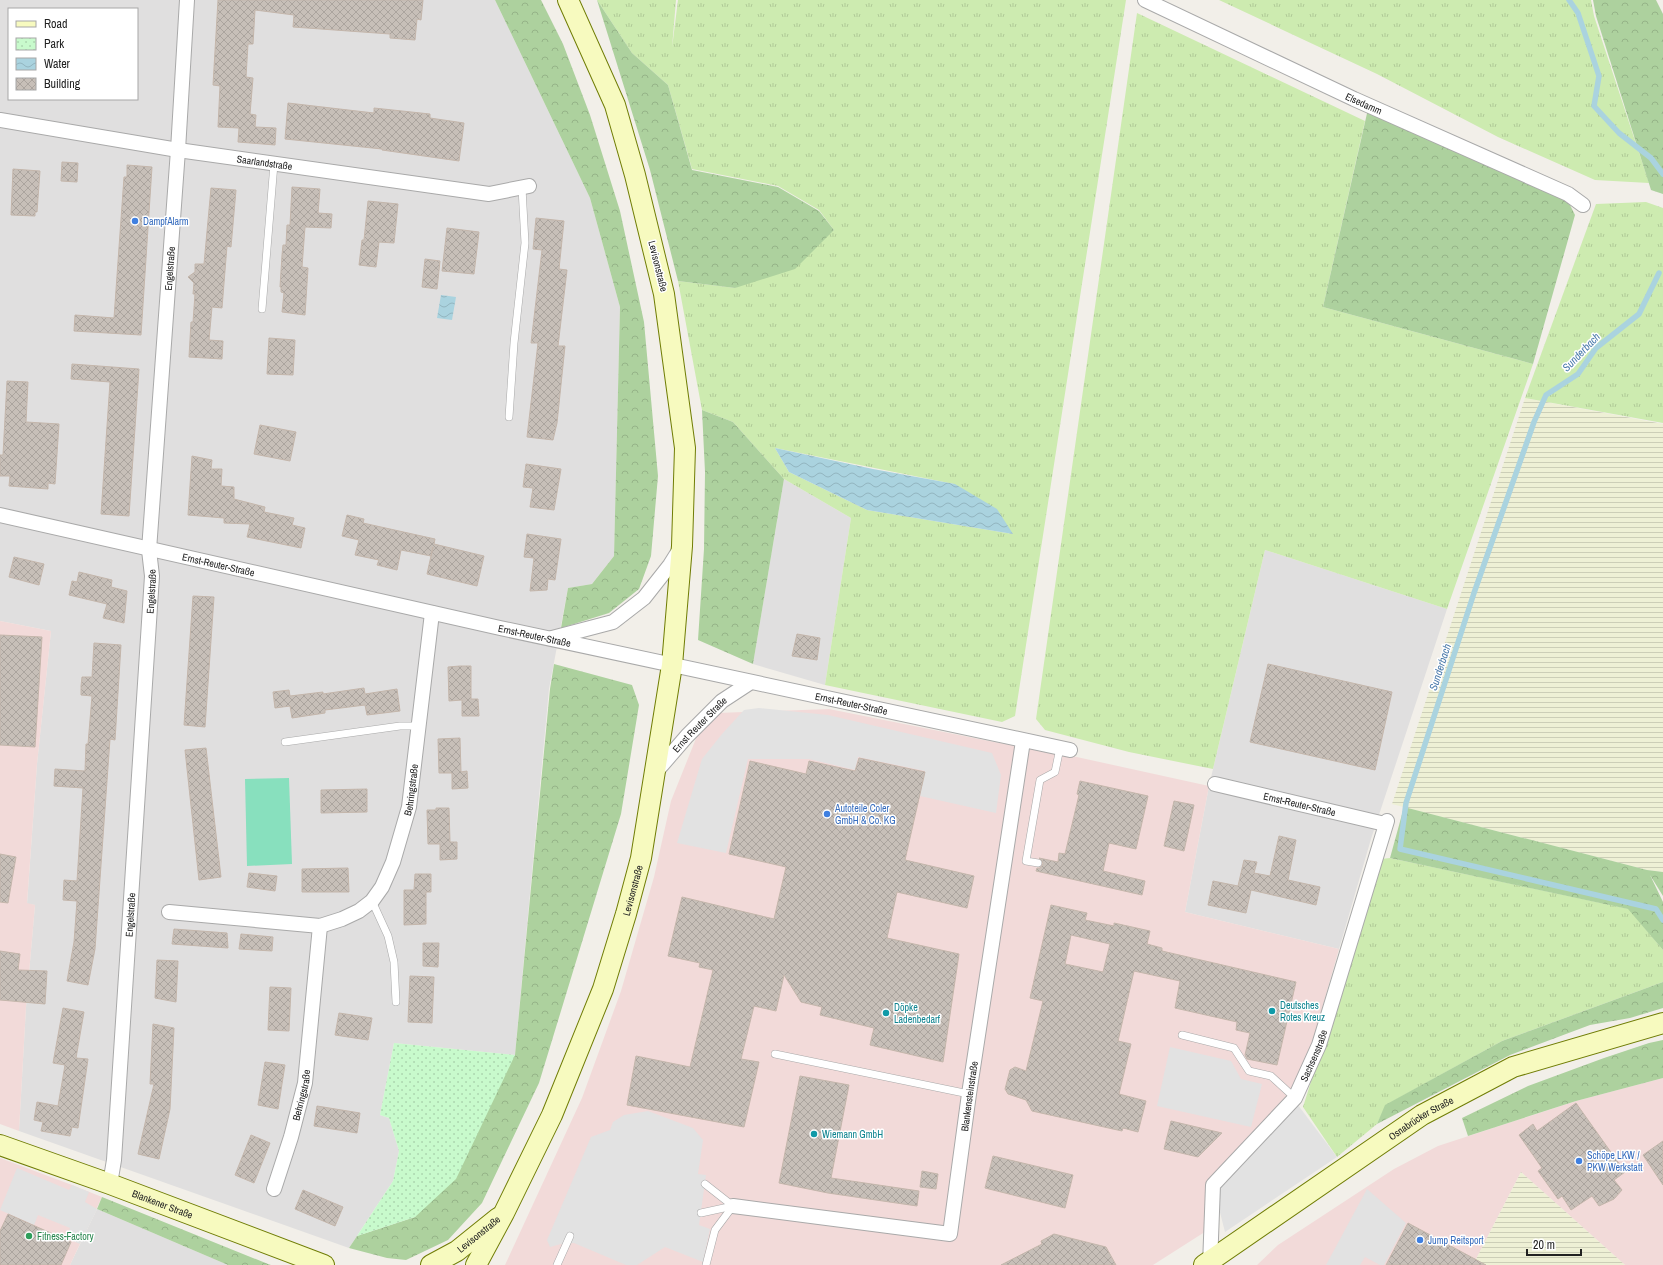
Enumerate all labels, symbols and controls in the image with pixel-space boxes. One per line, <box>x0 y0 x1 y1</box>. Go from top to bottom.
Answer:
legend <box>8 8 138 100</box>
text: Road <box>44 16 68 32</box>
text: Park <box>44 36 64 52</box>
text: Water <box>44 56 71 72</box>
text: Building <box>44 76 81 92</box>
street label: Elsedamm <box>1343 89 1384 117</box>
street label: Saarlandstraße <box>236 152 294 173</box>
place label: DampfAlarm <box>143 215 189 228</box>
marker: DampfAlarm <box>130 216 140 226</box>
street label: Levisonstraße <box>645 239 671 293</box>
street label: Engelstraße <box>161 245 178 291</box>
water label: Sunderbach <box>1559 330 1603 374</box>
street label: Ernst-Reuter-Straße <box>181 550 256 579</box>
street label: Engelstraße <box>143 568 159 614</box>
street label: Ernst-Reuter-Straße <box>497 621 573 650</box>
water label: Sunderbach <box>1426 642 1454 692</box>
street label: Ernst-Reuter-Straße <box>814 689 889 717</box>
street label: Ernst Reuter Straße <box>669 693 729 755</box>
street label: Behringstraße <box>400 763 421 817</box>
street label: Ernst-Reuter-Straße <box>1262 789 1338 819</box>
place label: Autoteile Coler GmbH & Co. KG <box>834 802 896 827</box>
marker: Autoteile Coler GmbH & Co. KG <box>822 809 832 819</box>
street label: Levisonstraße <box>619 863 645 917</box>
street label: Engelstraße <box>122 892 138 937</box>
place label: Deutsches Rotes Kreuz <box>1280 999 1325 1024</box>
place label: Döpke Ladenbedarf <box>894 1001 941 1026</box>
marker: Deutsches Rotes Kreuz <box>1267 1006 1277 1016</box>
marker: Döpke Ladenbedarf <box>881 1008 891 1018</box>
street label: Sachsenstraße <box>1297 1028 1330 1084</box>
street label: Blankensteinstraße <box>958 1060 981 1132</box>
street label: Behringstraße <box>289 1068 313 1122</box>
street label: Osnabrücker Straße <box>1386 1093 1456 1143</box>
place label: Wiemann GmbH <box>822 1128 883 1141</box>
marker: Wiemann GmbH <box>809 1129 819 1139</box>
place label: Schöpe LKW / PKW Werkstatt <box>1587 1149 1643 1174</box>
marker: Schöpe LKW / PKW Werkstatt <box>1574 1156 1584 1166</box>
street label: Blankener Straße <box>130 1187 195 1221</box>
street label: Levisonstraße <box>454 1212 503 1255</box>
place label: Fitness-Factory <box>37 1230 94 1243</box>
marker: Fitness-Factory <box>24 1231 34 1241</box>
scale bar <box>1527 1231 1581 1257</box>
place label: Jump Reitsport <box>1428 1234 1484 1247</box>
marker: Jump Reitsport <box>1415 1235 1425 1245</box>
text: 20 m <box>1533 1237 1555 1253</box>

